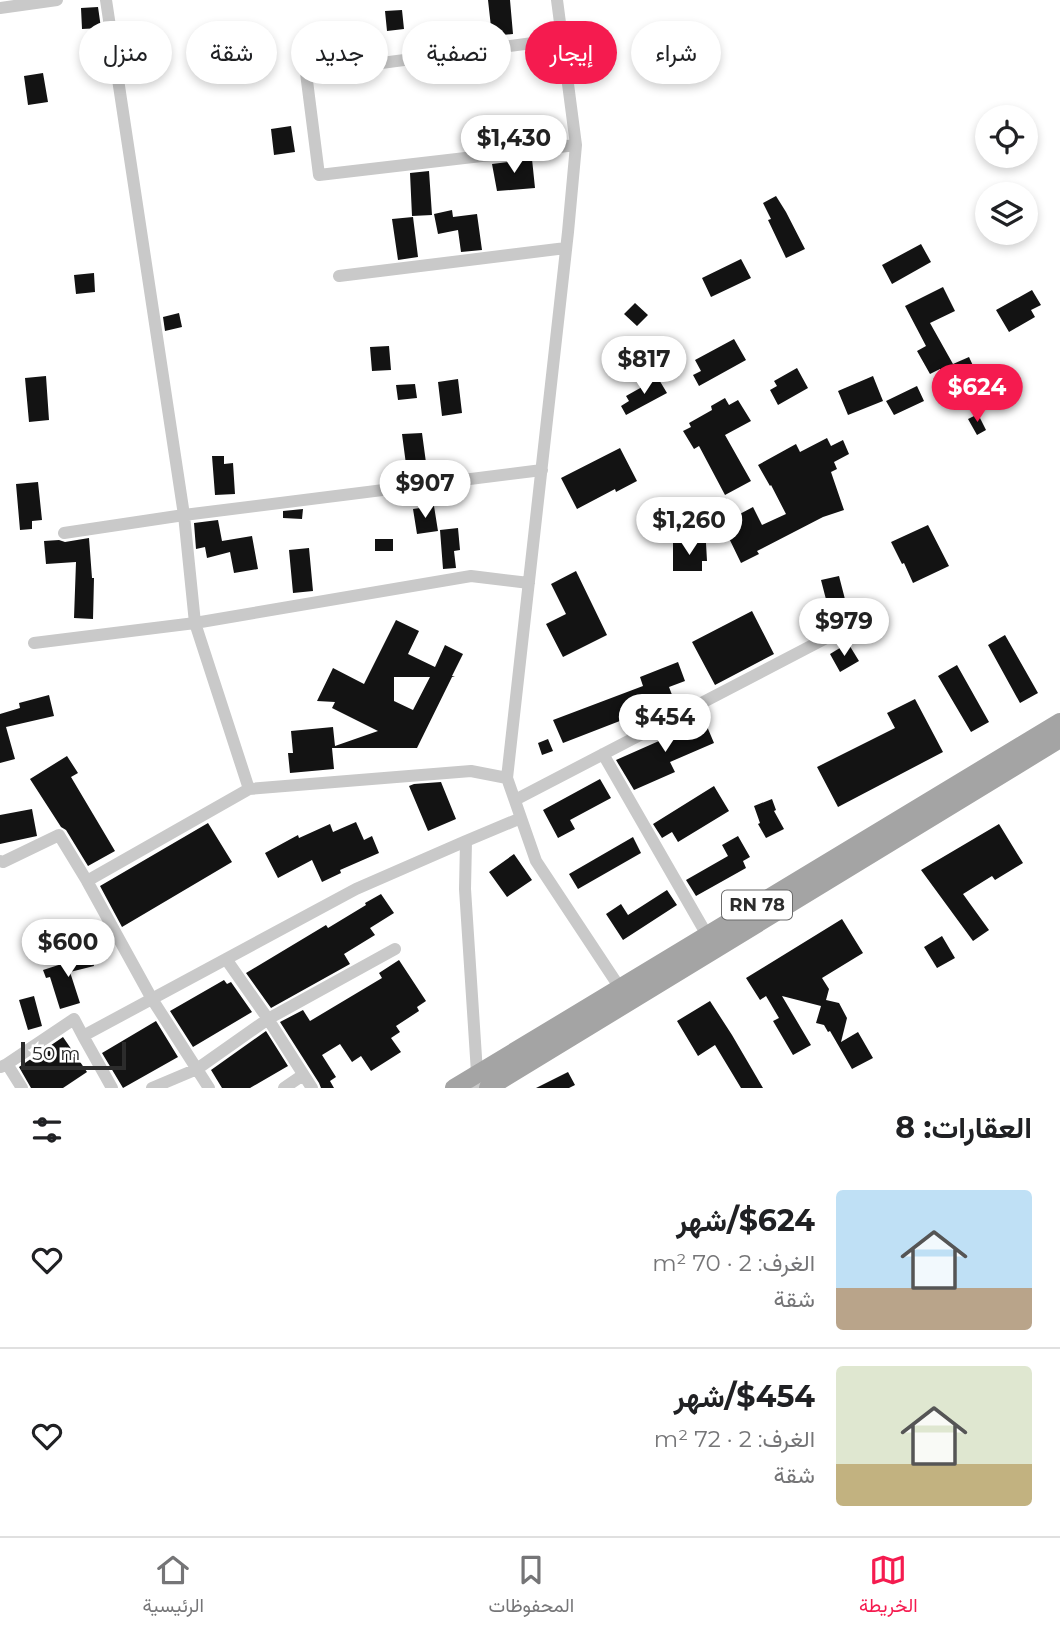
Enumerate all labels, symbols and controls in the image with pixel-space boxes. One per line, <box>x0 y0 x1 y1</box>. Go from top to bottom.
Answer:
chip: منزل <box>79 21 172 84</box>
chip: شقة <box>186 21 277 84</box>
chip: جديد <box>291 21 388 84</box>
chip: تصفية <box>402 21 511 84</box>
chip: إيجار <box>525 21 617 84</box>
chip: شراء <box>631 21 721 84</box>
map controls <box>975 105 1038 245</box>
button: locate <box>975 105 1038 168</box>
pin: $1,430 <box>457 116 571 175</box>
text: $1,430 <box>477 124 551 152</box>
button: layers <box>975 182 1038 245</box>
pin: $817 <box>603 336 685 396</box>
text: $817 <box>617 345 671 373</box>
pin: $624 <box>936 364 1018 424</box>
text: $624 <box>948 373 1006 401</box>
pin: $907 <box>384 461 466 520</box>
text: $907 <box>396 469 454 497</box>
pin: $1,260 <box>632 498 746 557</box>
text: $1,260 <box>652 506 726 534</box>
pin: $979 <box>803 598 885 658</box>
text: $979 <box>815 607 873 635</box>
pin: $454 <box>624 694 706 754</box>
text: $454 <box>635 703 695 731</box>
road number: RN 78 <box>722 890 792 920</box>
pin: $600 <box>27 920 109 979</box>
text: $600 <box>38 928 98 956</box>
scale bar <box>21 1039 126 1071</box>
text: 50 m <box>32 1042 80 1065</box>
text: العقارات: 8 <box>895 1109 1032 1146</box>
icon: filters <box>28 1111 66 1149</box>
text: $624/شهر <box>676 1202 815 1239</box>
icon: home <box>892 1218 976 1302</box>
icon: heart <box>28 1241 66 1279</box>
text: الغرف: 2 · 70 m² <box>652 1249 815 1277</box>
text: شقة <box>773 1285 815 1313</box>
text: $454/شهر <box>674 1378 815 1415</box>
icon: home <box>892 1394 976 1478</box>
icon: heart <box>28 1417 66 1455</box>
text: الغرف: 2 · 72 m² <box>654 1425 815 1453</box>
text: شقة <box>773 1461 815 1489</box>
tab: الرئيسية <box>142 1551 204 1622</box>
tab: المحفوظات <box>489 1551 574 1622</box>
tab: الخريطة <box>859 1551 918 1622</box>

